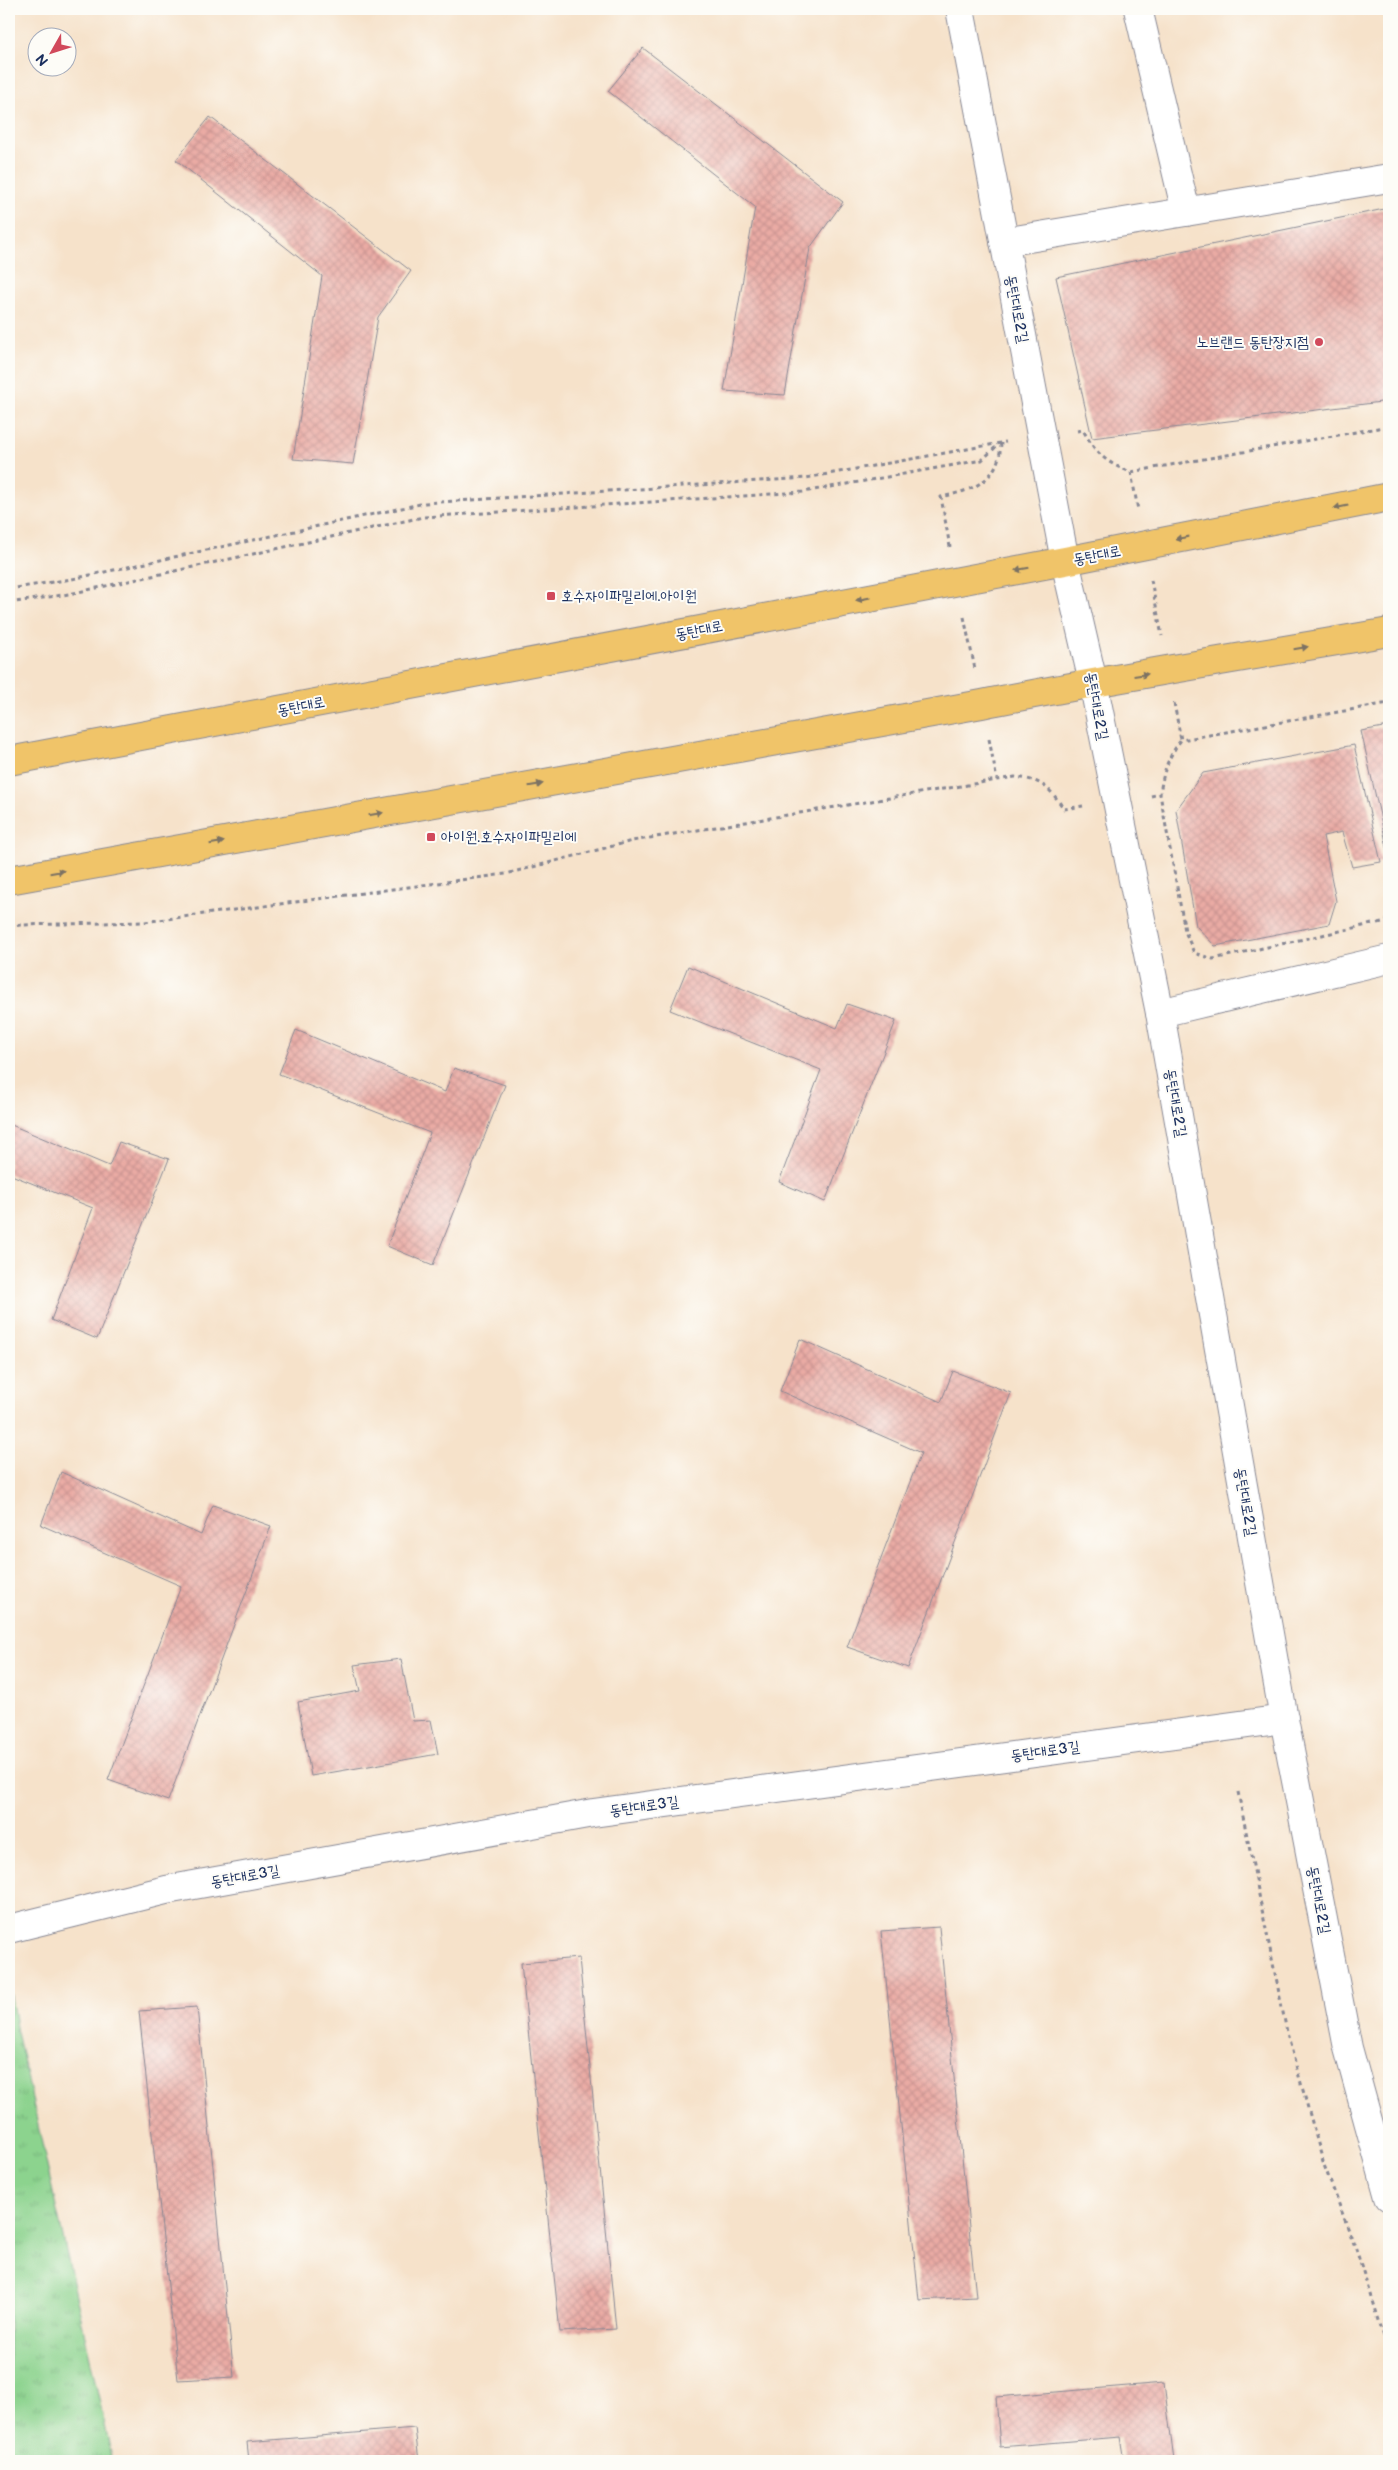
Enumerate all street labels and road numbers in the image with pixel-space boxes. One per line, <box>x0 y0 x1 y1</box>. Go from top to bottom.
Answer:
street label: 동탄대로2길 <box>1001 273 1032 345</box>
street label: 동탄대로 <box>1072 542 1123 569</box>
street label: 동탄대로 <box>674 617 725 644</box>
street label: 동탄대로2길 <box>1081 670 1112 742</box>
street label: 동탄대로 <box>276 693 327 720</box>
street label: 동탄대로2길 <box>1160 1067 1191 1139</box>
street label: 동탄대로2길 <box>1230 1466 1261 1538</box>
street label: 동탄대로3길 <box>1009 1737 1081 1766</box>
street label: 동탄대로3길 <box>608 1792 680 1821</box>
street label: 동탄대로3길 <box>209 1861 281 1892</box>
street label: 동탄대로2길 <box>1303 1864 1334 1936</box>

